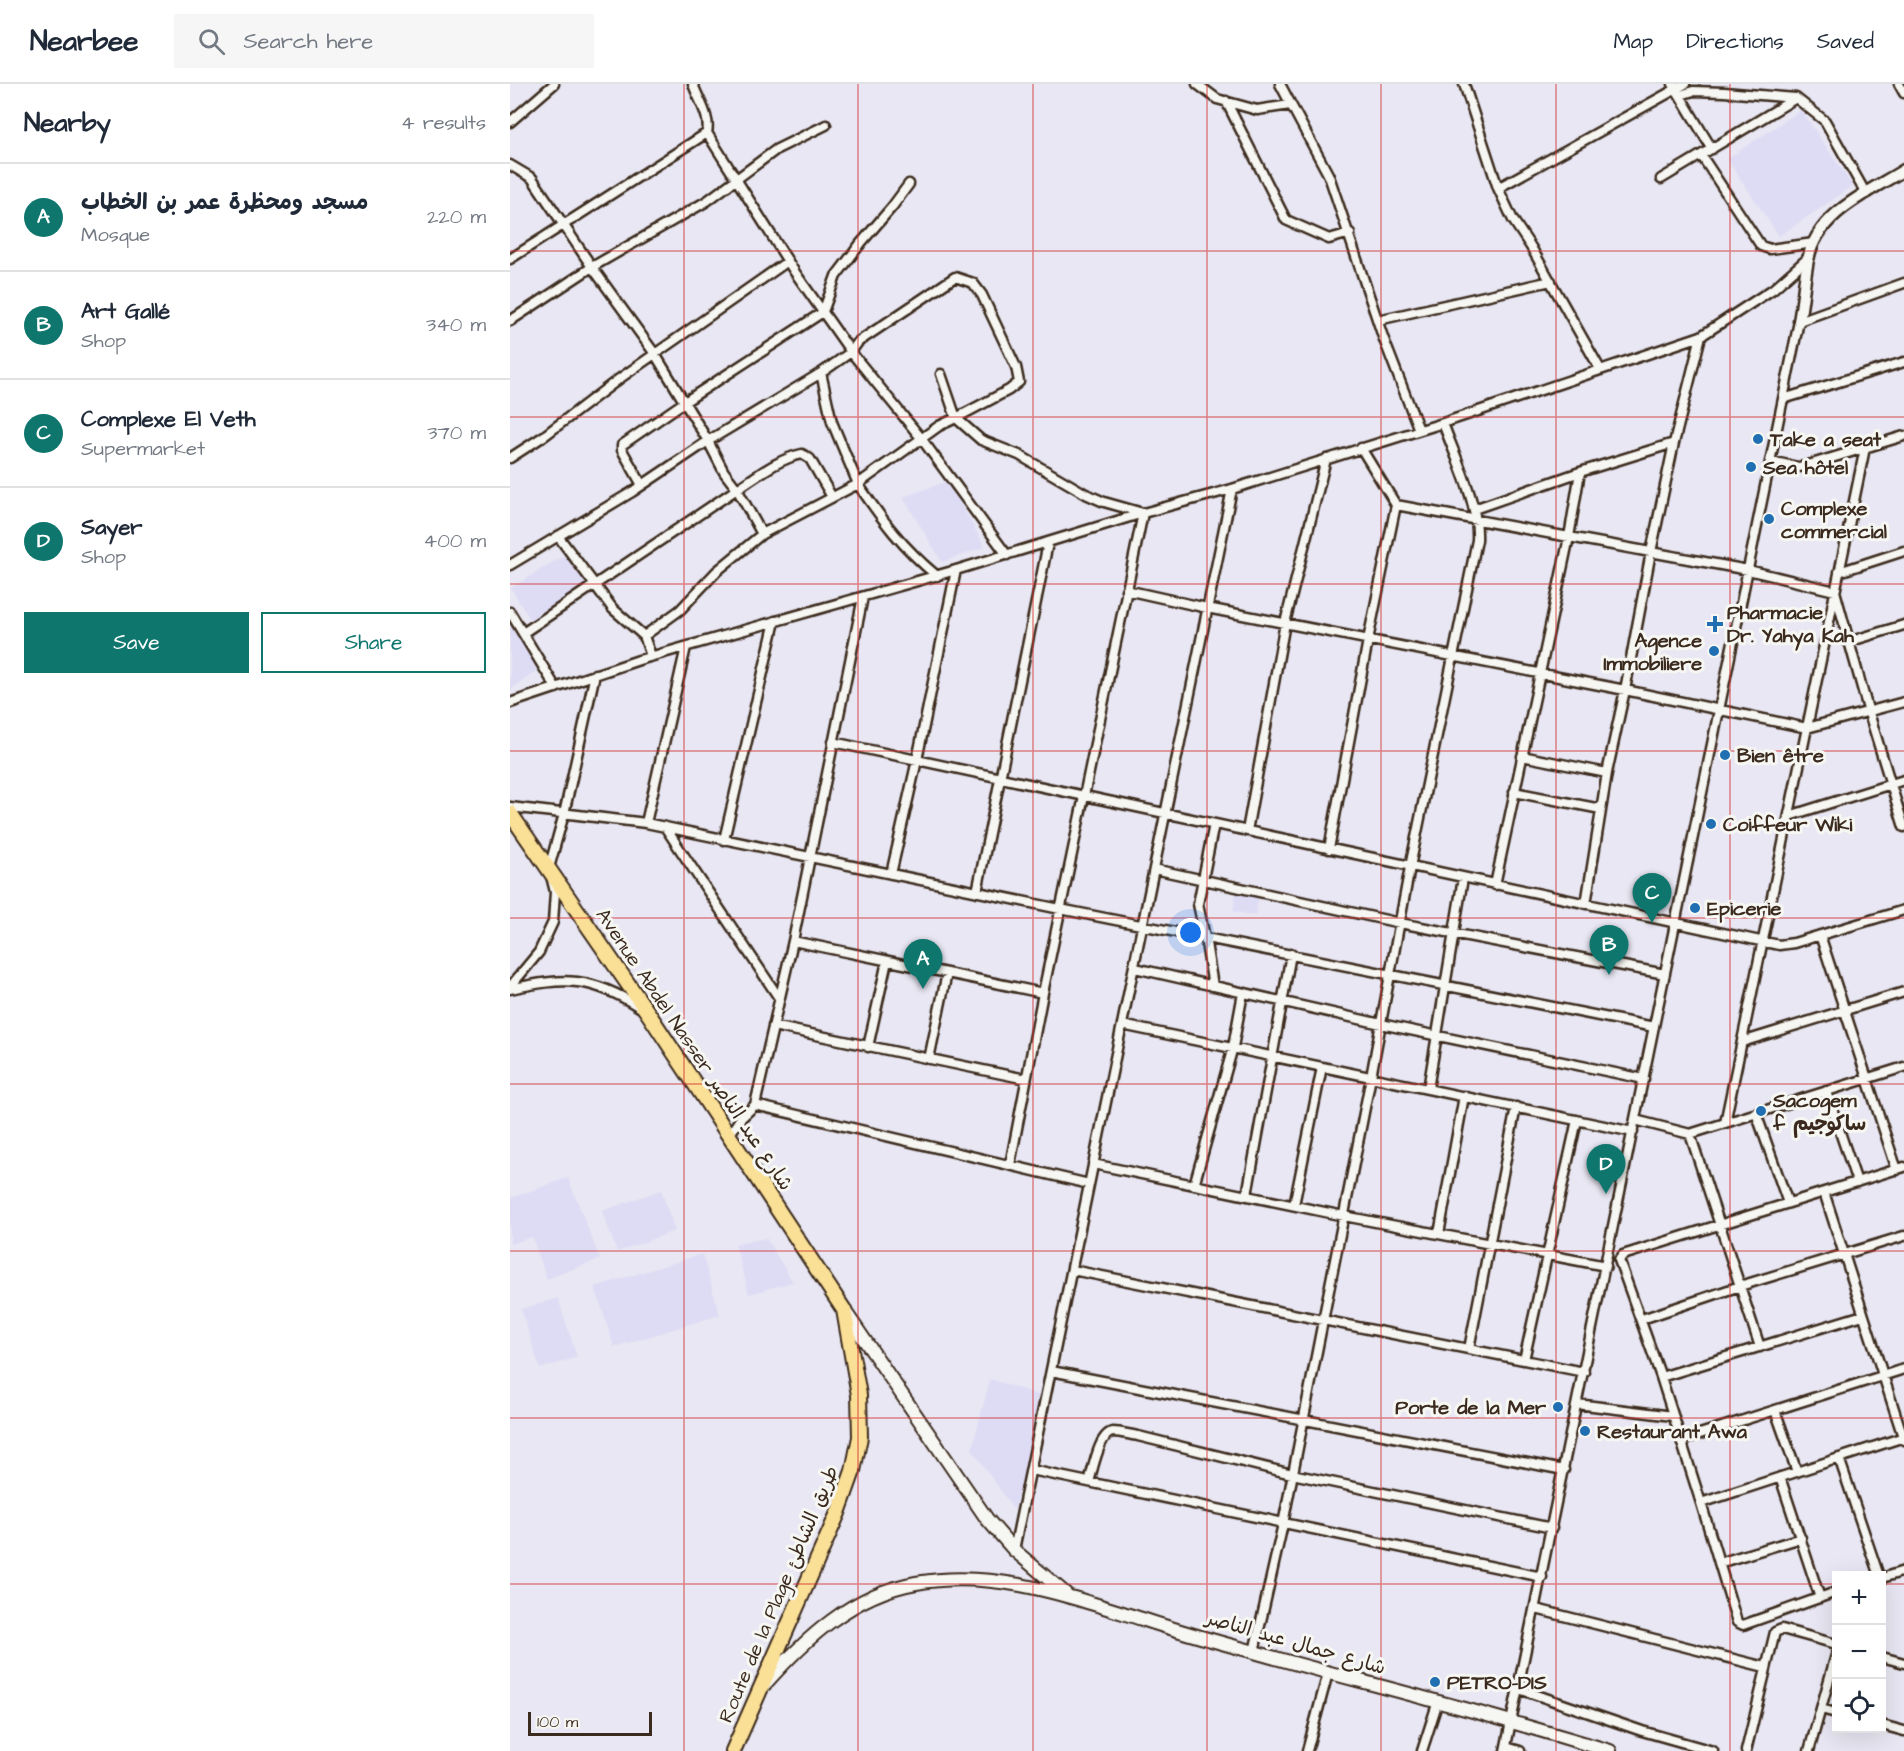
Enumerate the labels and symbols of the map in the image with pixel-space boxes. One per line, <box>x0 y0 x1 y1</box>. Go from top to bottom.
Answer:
place label: Take a seat <box>1769 426 1882 454</box>
marker: Take a seat <box>1751 432 1765 446</box>
place label: Sea hôtel <box>1762 454 1848 482</box>
marker: Sea hôtel <box>1744 460 1758 474</box>
place label: Complexe commercial <box>1781 495 1887 546</box>
marker: Complexe commercial <box>1762 512 1776 526</box>
place label: Pharmacie Dr. Yahya Kah <box>1727 599 1855 651</box>
marker: Pharmacie Dr. Yahya Kah <box>1708 617 1722 631</box>
place label: Agence Immobiliere <box>1603 627 1702 678</box>
marker: Agence Immobiliere <box>1707 644 1721 658</box>
place label: Bien être <box>1737 742 1824 770</box>
marker: Bien être <box>1718 748 1732 762</box>
place label: Coiffeur Wiki <box>1723 811 1853 839</box>
marker: Coiffeur Wiki <box>1704 817 1718 831</box>
pin: C <box>1632 874 1672 923</box>
place label: Epicerie <box>1707 895 1782 923</box>
marker: Epicerie <box>1688 901 1702 915</box>
street label: Avenue Abdel Nasser شارع عبد الناصر <box>589 903 799 1196</box>
your location <box>1176 918 1205 947</box>
pin: B <box>1590 926 1628 975</box>
pin: A <box>904 940 942 989</box>
place label: Sacogem f ساكوجيم <box>1772 1087 1866 1138</box>
marker: Sacogem f ساكوجيم <box>1754 1104 1768 1118</box>
pin: D <box>1586 1144 1626 1194</box>
place label: Porte de la Mer <box>1395 1394 1547 1422</box>
marker: Porte de la Mer <box>1551 1400 1565 1414</box>
place label: Restaurant Awa <box>1597 1418 1748 1446</box>
marker: Restaurant Awa <box>1578 1424 1592 1438</box>
street label: Route de la Plage طريق الشاطئ <box>712 1462 847 1728</box>
street label: شارع جمال عبد الناصر <box>1201 1603 1389 1682</box>
place label: PETRO-DIS <box>1447 1669 1547 1697</box>
marker: PETRO-DIS <box>1428 1675 1442 1689</box>
scale bar <box>528 1709 652 1736</box>

